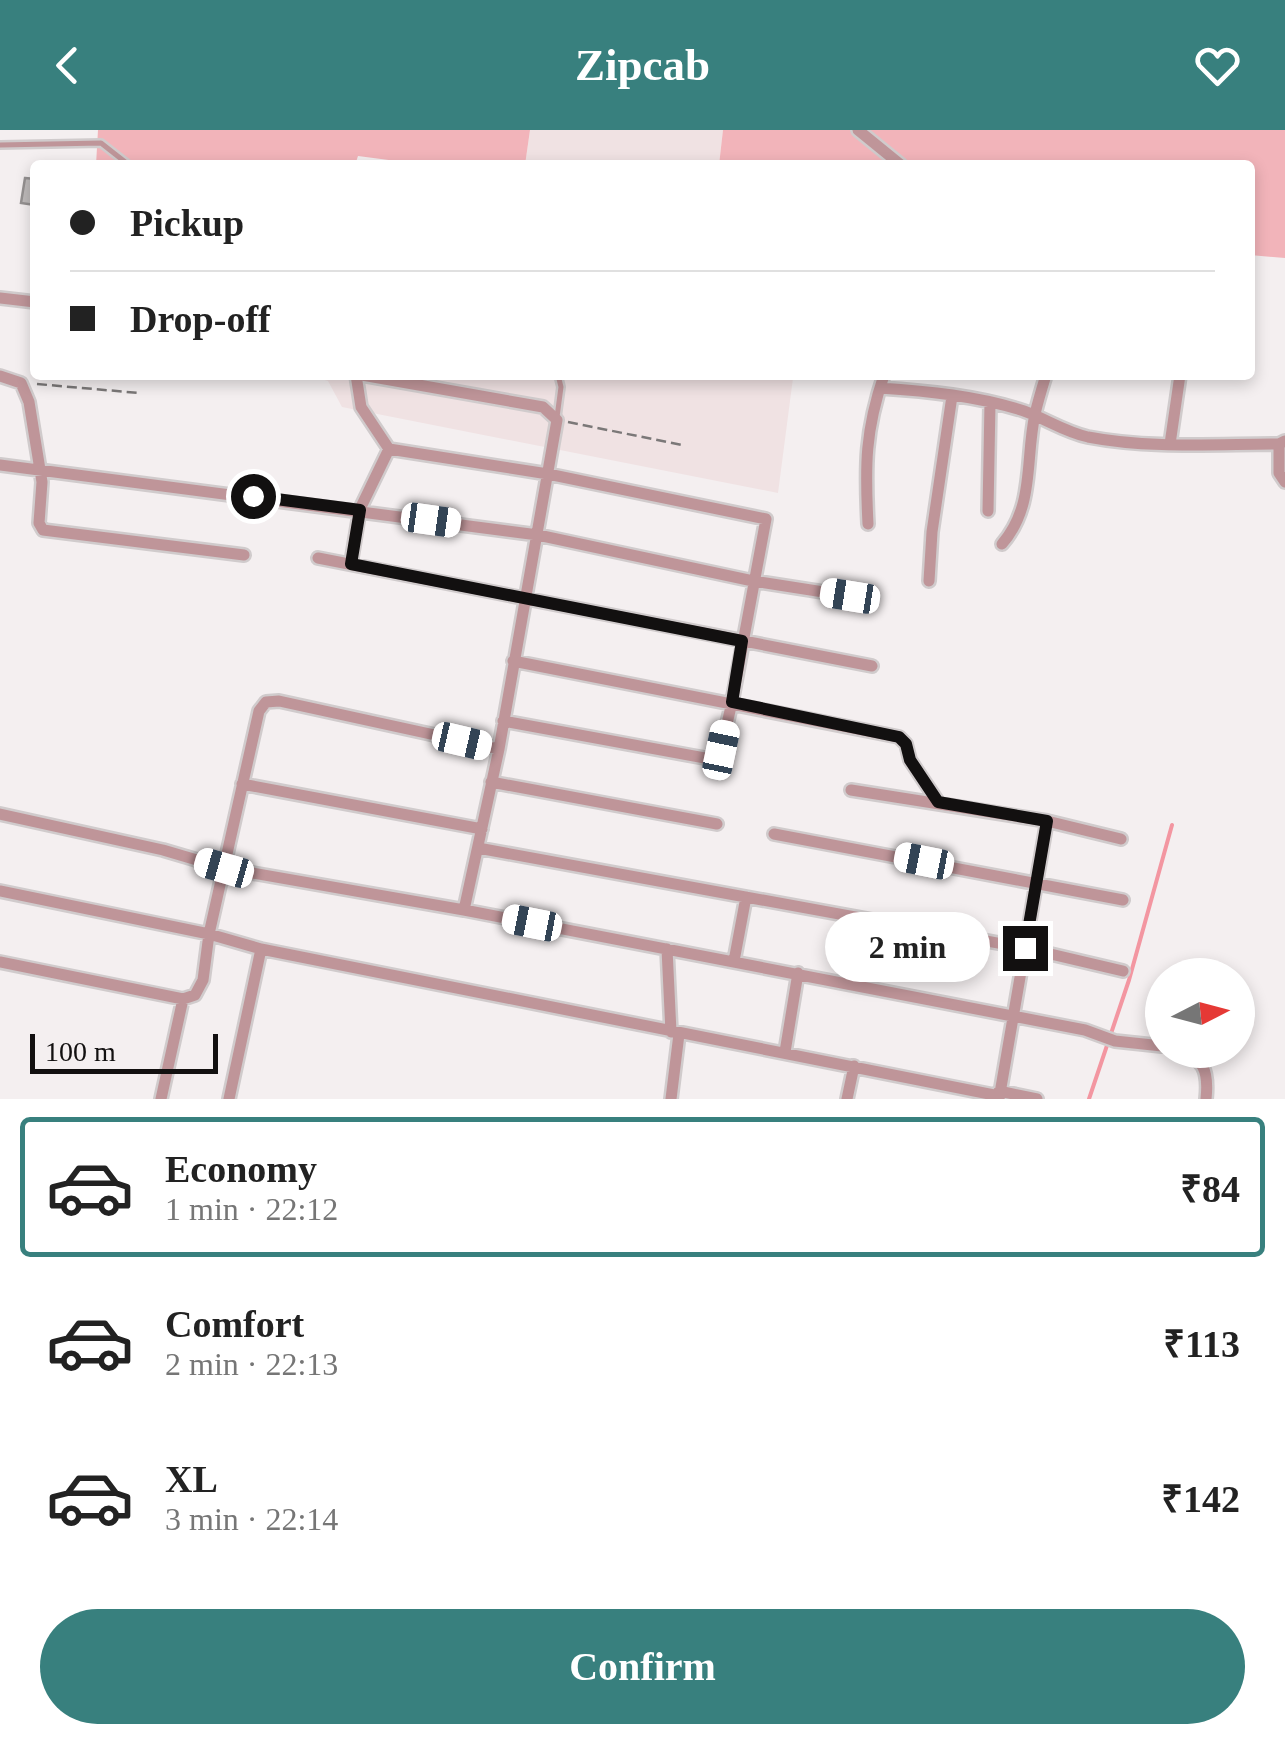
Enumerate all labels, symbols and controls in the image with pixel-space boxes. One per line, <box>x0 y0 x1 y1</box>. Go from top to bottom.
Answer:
icon: back <box>40 38 95 93</box>
icon: heart <box>1190 38 1245 93</box>
text: Zipcab <box>575 40 710 90</box>
text: Pickup <box>130 202 244 244</box>
text: Drop-off <box>130 298 271 340</box>
route start <box>231 474 276 519</box>
car <box>399 501 463 539</box>
car <box>818 576 882 616</box>
car <box>700 718 742 782</box>
car <box>429 720 495 762</box>
car <box>892 841 956 881</box>
car <box>191 845 257 891</box>
car <box>500 903 564 943</box>
callout: 2 min <box>825 913 990 983</box>
route end <box>1003 926 1048 971</box>
text: 2 min <box>869 929 946 965</box>
north arrow <box>1145 958 1255 1068</box>
map controls <box>1145 958 1255 1068</box>
scale bar <box>30 1029 218 1074</box>
text: 100 m <box>45 1036 116 1067</box>
icon: car <box>45 1142 135 1232</box>
text: Economy <box>165 1148 317 1190</box>
text: ₹84 <box>1180 1168 1240 1210</box>
text: 1 min · 22:12 <box>165 1191 338 1227</box>
icon: car <box>45 1297 135 1387</box>
text: Comfort <box>165 1303 304 1345</box>
text: ₹113 <box>1163 1323 1240 1365</box>
text: 2 min · 22:13 <box>165 1346 338 1382</box>
icon: car <box>45 1452 135 1542</box>
text: XL <box>165 1458 218 1500</box>
text: ₹142 <box>1161 1478 1240 1520</box>
text: 3 min · 22:14 <box>165 1501 338 1537</box>
button: Confirm <box>40 1609 1245 1724</box>

